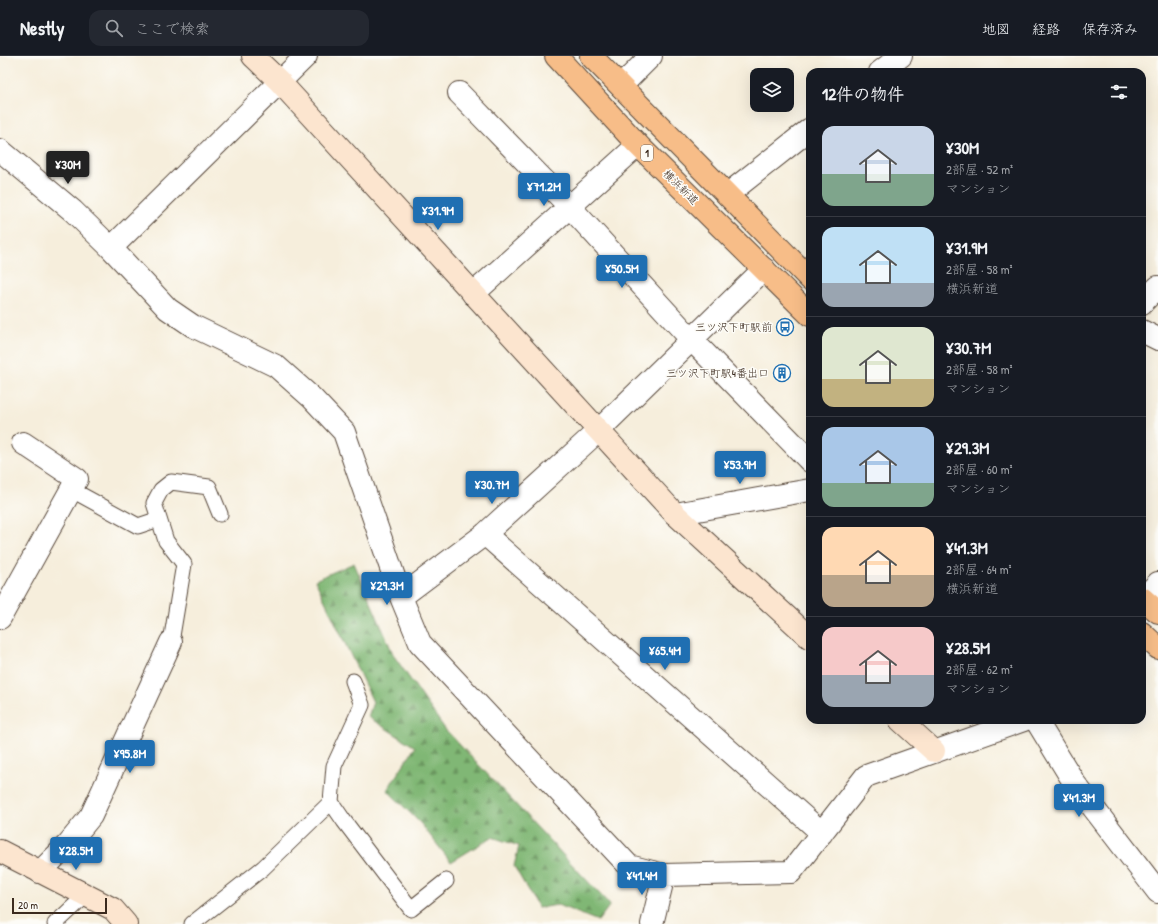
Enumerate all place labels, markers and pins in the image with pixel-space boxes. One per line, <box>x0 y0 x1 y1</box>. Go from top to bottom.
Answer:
pin: ¥30M <box>44 151 92 185</box>
pin: ¥71.2M <box>511 173 577 207</box>
pin: ¥31.9M <box>405 197 471 231</box>
pin: ¥50.5M <box>589 255 655 289</box>
bus stop icon: 三ツ沢下町駅前 <box>775 317 795 337</box>
place label: 三ツ沢下町駅前 <box>695 320 772 334</box>
building icon: 三ツ沢下町駅4番出口 <box>772 363 792 383</box>
place label: 三ツ沢下町駅4番出口 <box>666 366 769 380</box>
pin: ¥53.9M <box>707 451 773 485</box>
pin: ¥30.7M <box>459 471 525 505</box>
pin: ¥29.3M <box>354 572 420 606</box>
pin: ¥65.4M <box>632 637 698 671</box>
pin: ¥95.8M <box>97 740 163 774</box>
pin: ¥41.3M <box>1046 784 1112 818</box>
pin: ¥28.5M <box>43 837 109 871</box>
pin: ¥41.4M <box>609 862 675 896</box>

